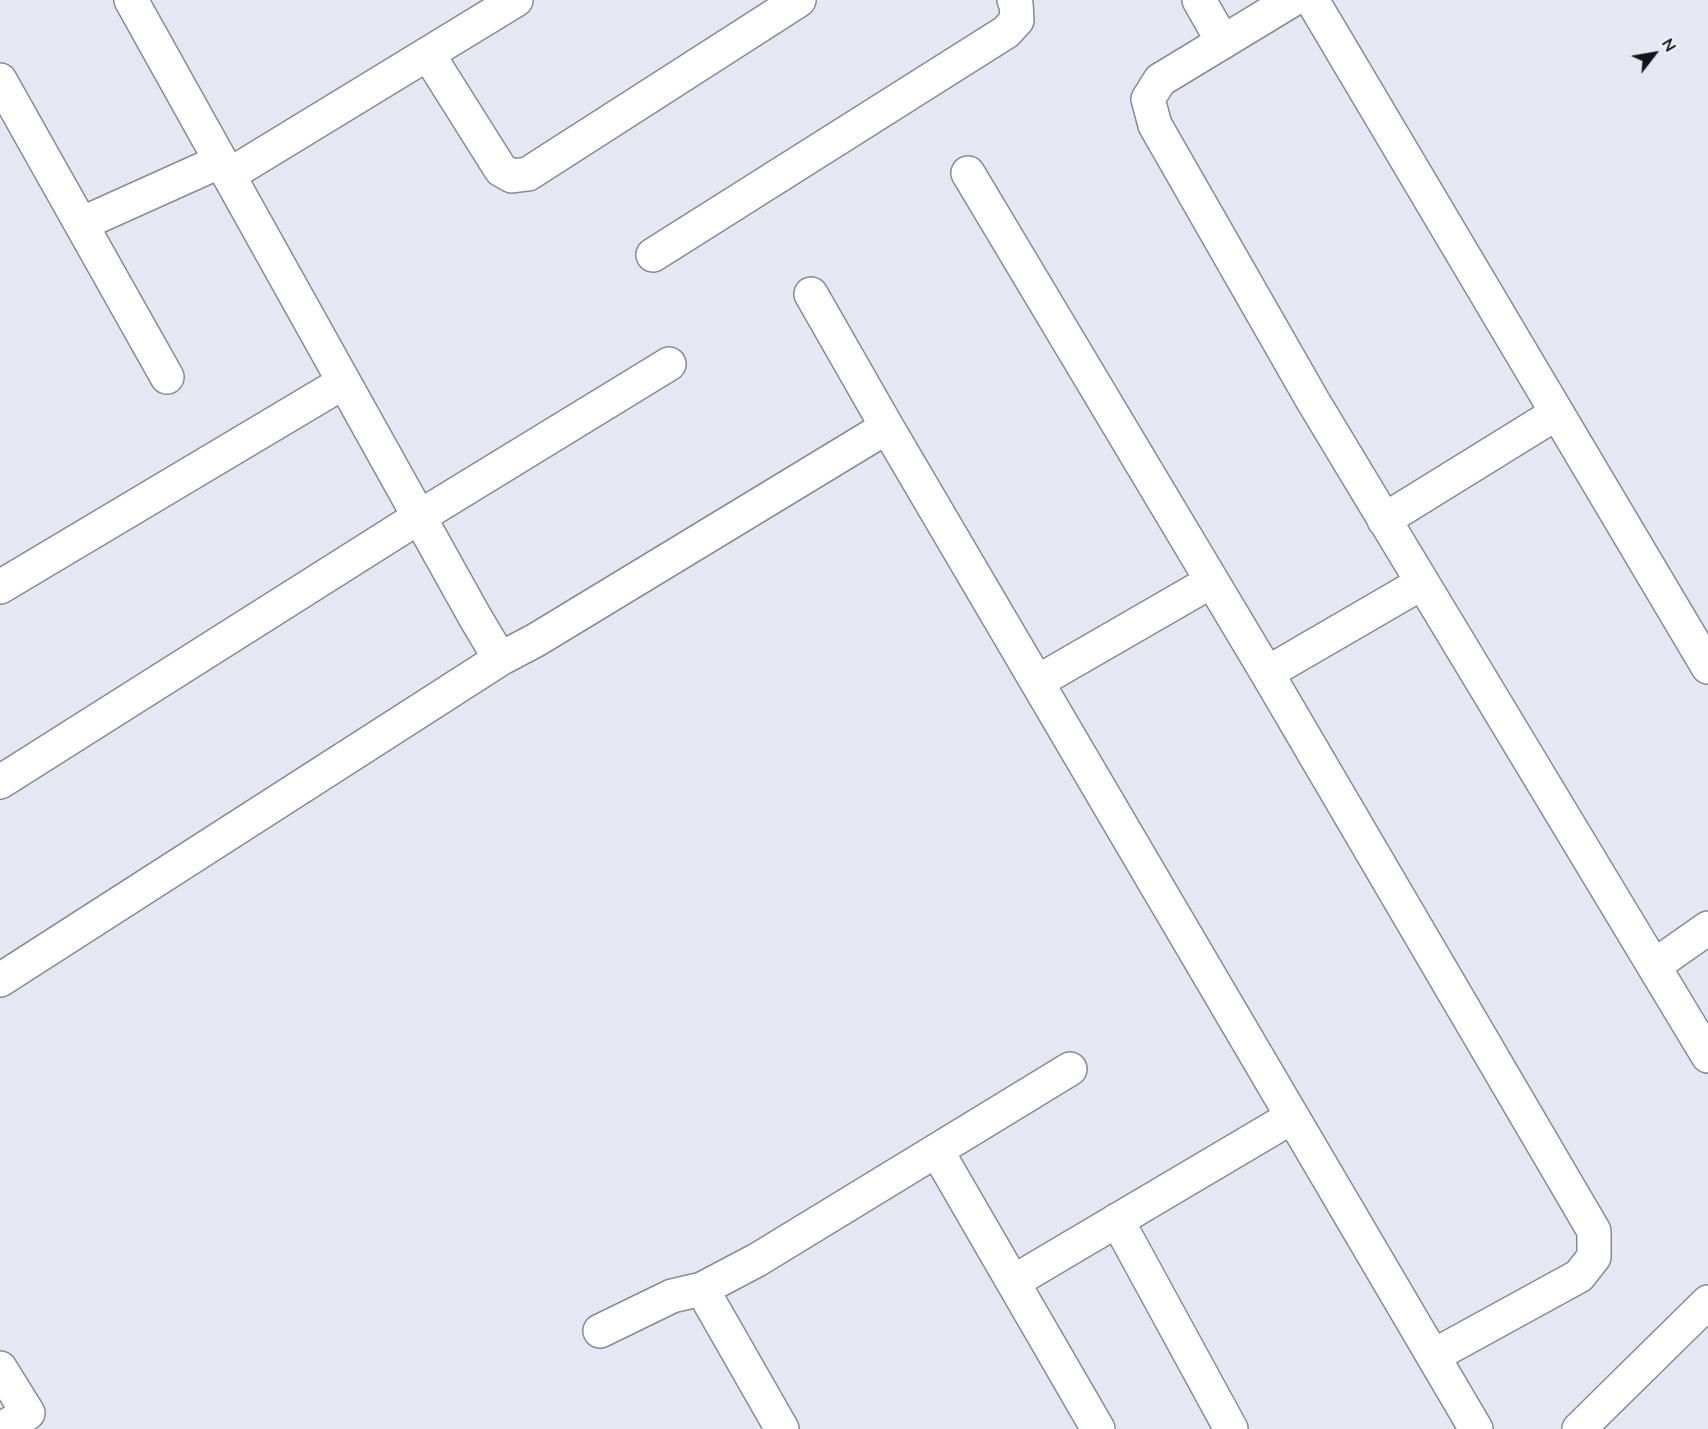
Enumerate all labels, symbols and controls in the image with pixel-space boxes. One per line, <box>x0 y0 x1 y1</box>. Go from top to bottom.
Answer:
north arrow <box>1624 24 1684 84</box>
text: N <box>1658 34 1681 55</box>

